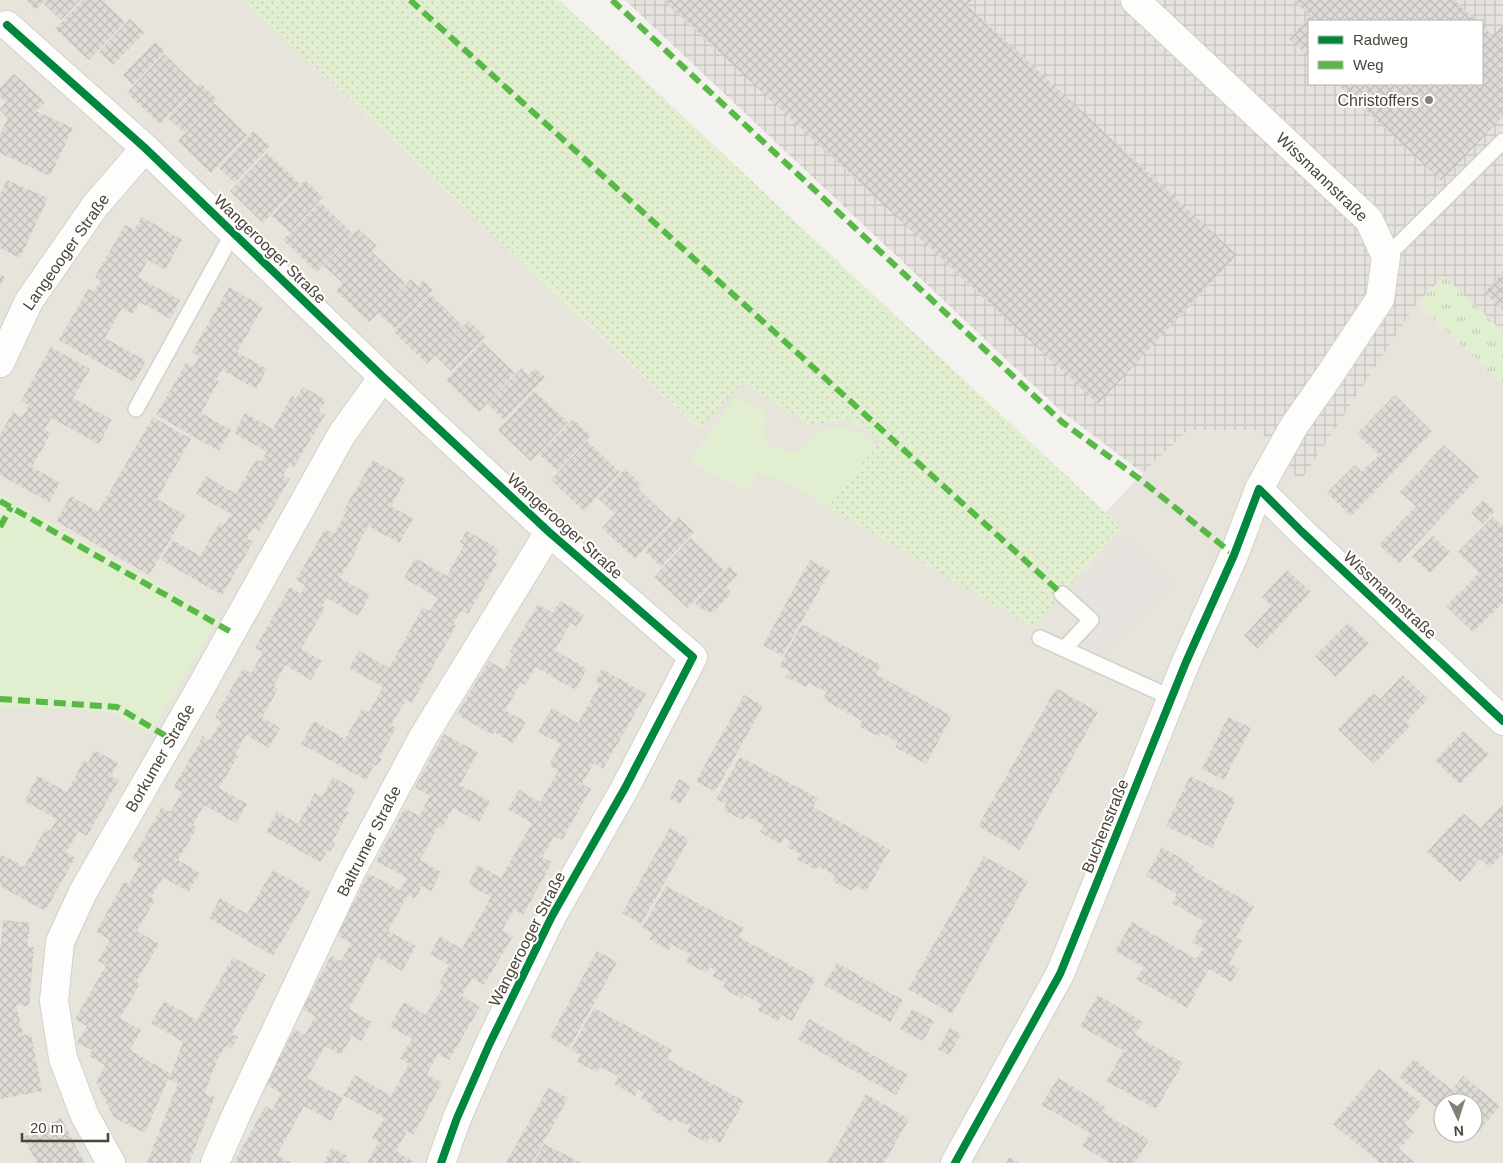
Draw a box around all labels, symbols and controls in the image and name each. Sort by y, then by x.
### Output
legend [1308,20,1483,85]
text: Radweg [1353,31,1408,48]
text: Weg [1353,56,1384,73]
place label: Christoffers [1337,92,1419,109]
marker: Christoffers [1423,94,1435,106]
street label: Wissmannstraße [1273,129,1371,225]
street label: Langeooger Straße [19,191,113,313]
street label: Wangerooger Straße [211,191,330,307]
street label: Wangerooger Straße [504,470,626,582]
street label: Wissmannstraße [1340,548,1440,642]
street label: Borkumer Straße [122,701,198,815]
street label: Buchenstraße [1078,777,1132,875]
street label: Baltrumer Straße [334,783,404,899]
street label: Wangerooger Straße [486,869,568,1009]
north arrow [1433,1093,1483,1143]
scale bar [22,1110,109,1142]
text: 20 m [30,1119,63,1136]
text: N [1453,1123,1465,1139]

